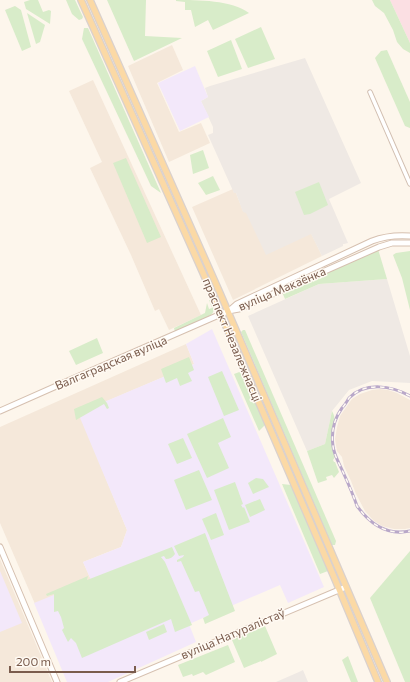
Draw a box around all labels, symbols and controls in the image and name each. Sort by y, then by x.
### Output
street label: вуліца Макаёнка [236,263,327,313]
street label: праспект Незалежнасці [201,276,265,403]
street label: Валгаградская вуліца [52,332,169,392]
street label: вуліца Натуралістаў [178,605,287,661]
scale bar [10,648,135,674]
text: 200 m [16,654,51,668]

